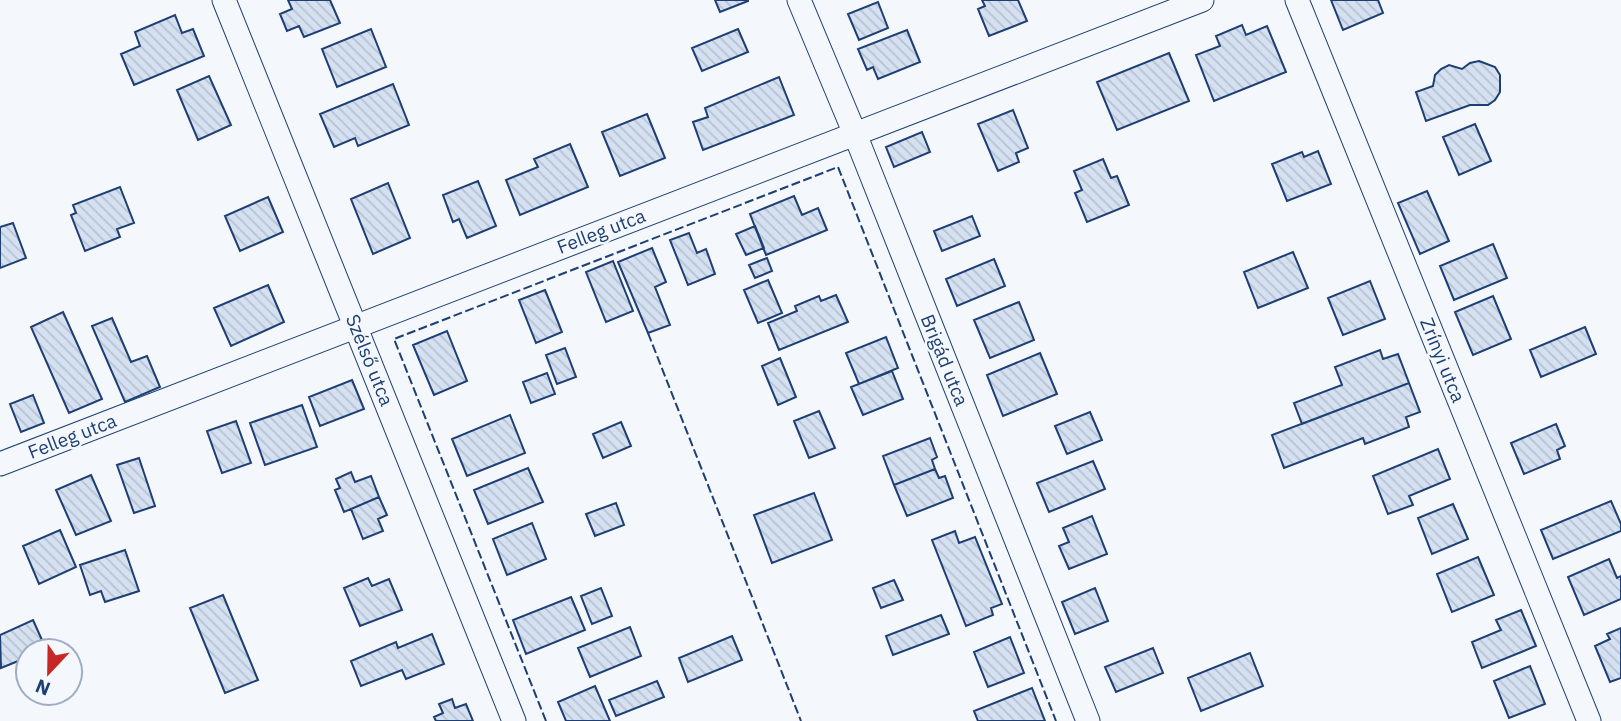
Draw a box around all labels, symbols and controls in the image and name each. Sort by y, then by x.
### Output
street label: Felleg utca [553,203,649,259]
street label: Szélső utca [341,311,399,409]
street label: Brigád utca [916,311,974,409]
street label: Zrínyi utca [1415,314,1471,406]
street label: Felleg utca [24,408,120,464]
north arrow [14,637,84,707]
text: N [32,674,54,701]

